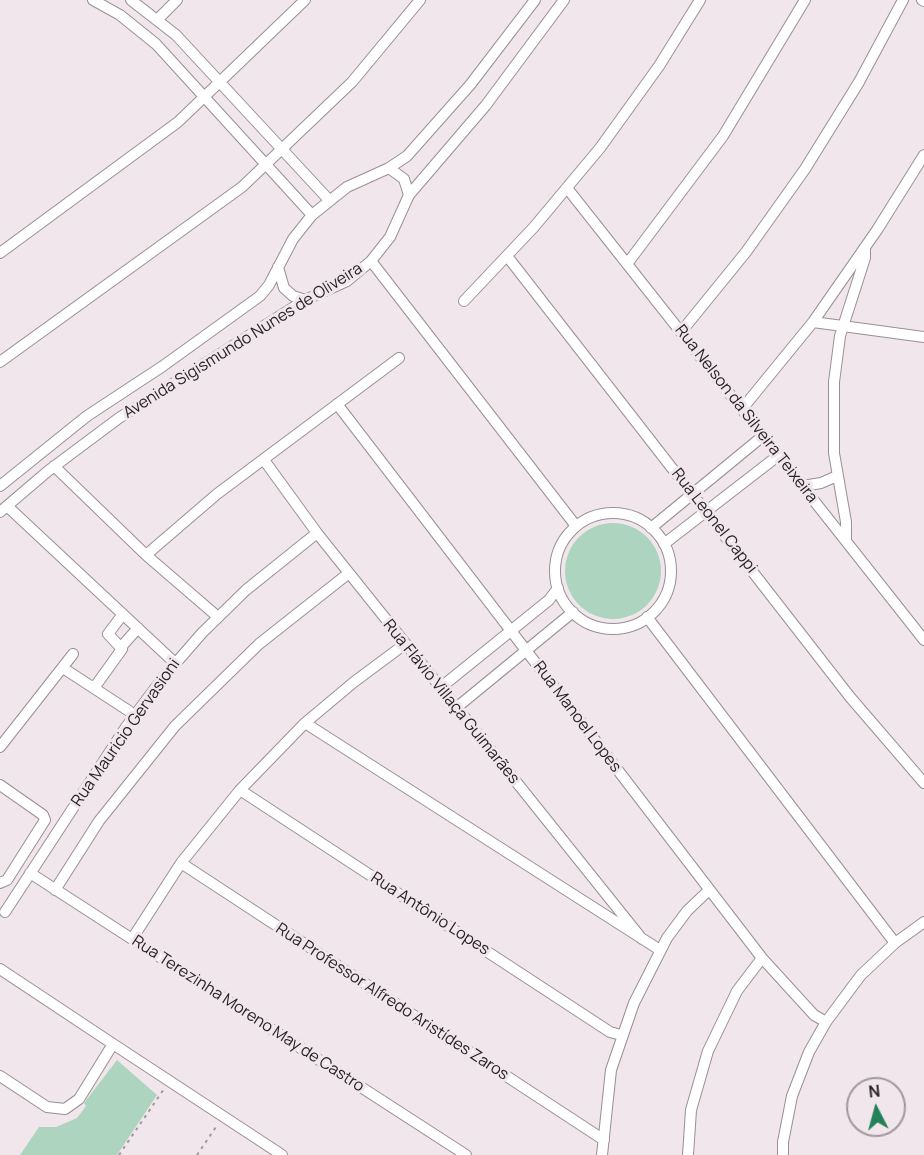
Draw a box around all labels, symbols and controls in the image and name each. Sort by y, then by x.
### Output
street label: Avenida Sigismundo Nunes de Oliveira [120,259,366,423]
street label: Rua Nelson da Silveira Teixeira [671,321,821,507]
street label: Rua Leonel Cappi [667,465,761,577]
street label: Rua Flávio Villaça Guimarães [379,616,523,788]
street label: Rua Mauricio Gervasioni [68,655,184,811]
street label: Rua Manoel Lopes [529,658,625,776]
street label: Rua Antônio Lopes [367,868,493,960]
street label: Rua Professor Alfredo Aristídes Zaros [272,919,512,1085]
street label: Rua Terezinha Moreno May de Castro [128,932,368,1096]
north arrow [846,1077,906,1137]
text: N [867,1080,881,1103]

